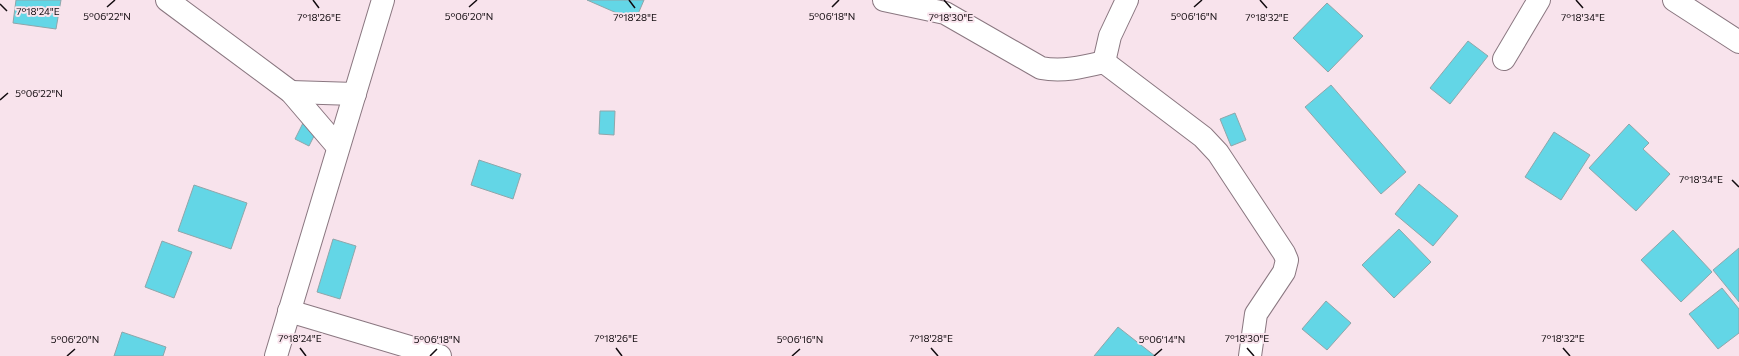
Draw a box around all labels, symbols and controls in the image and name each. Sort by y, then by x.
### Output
text: 7°18'24"E [16,5,60,17]
text: 5°06'22"N [83,10,131,22]
text: 5°06'20"N [445,10,493,22]
text: 5°06'18"N [809,10,855,22]
text: 5°06'16"N [1171,10,1217,22]
text: 7°18'26"E [297,11,341,23]
text: 7°18'28"E [613,11,657,23]
text: 7°18'30"E [929,11,973,23]
text: 7°18'32"E [1245,11,1289,23]
text: 7°18'34"E [1561,11,1605,23]
text: 5°06'22"N [15,87,63,99]
text: 7°18'34"E [1679,173,1723,185]
text: 7°18'24"E [278,332,322,344]
text: 7°18'26"E [594,332,638,344]
text: 7°18'28"E [909,332,953,344]
text: 7°18'30"E [1225,332,1269,344]
text: 7°18'32"E [1541,332,1585,344]
text: 5°06'20"N [51,333,99,345]
text: 5°06'18"N [414,333,460,345]
text: 5°06'16"N [777,333,823,345]
text: 5°06'14"N [1139,333,1185,345]

